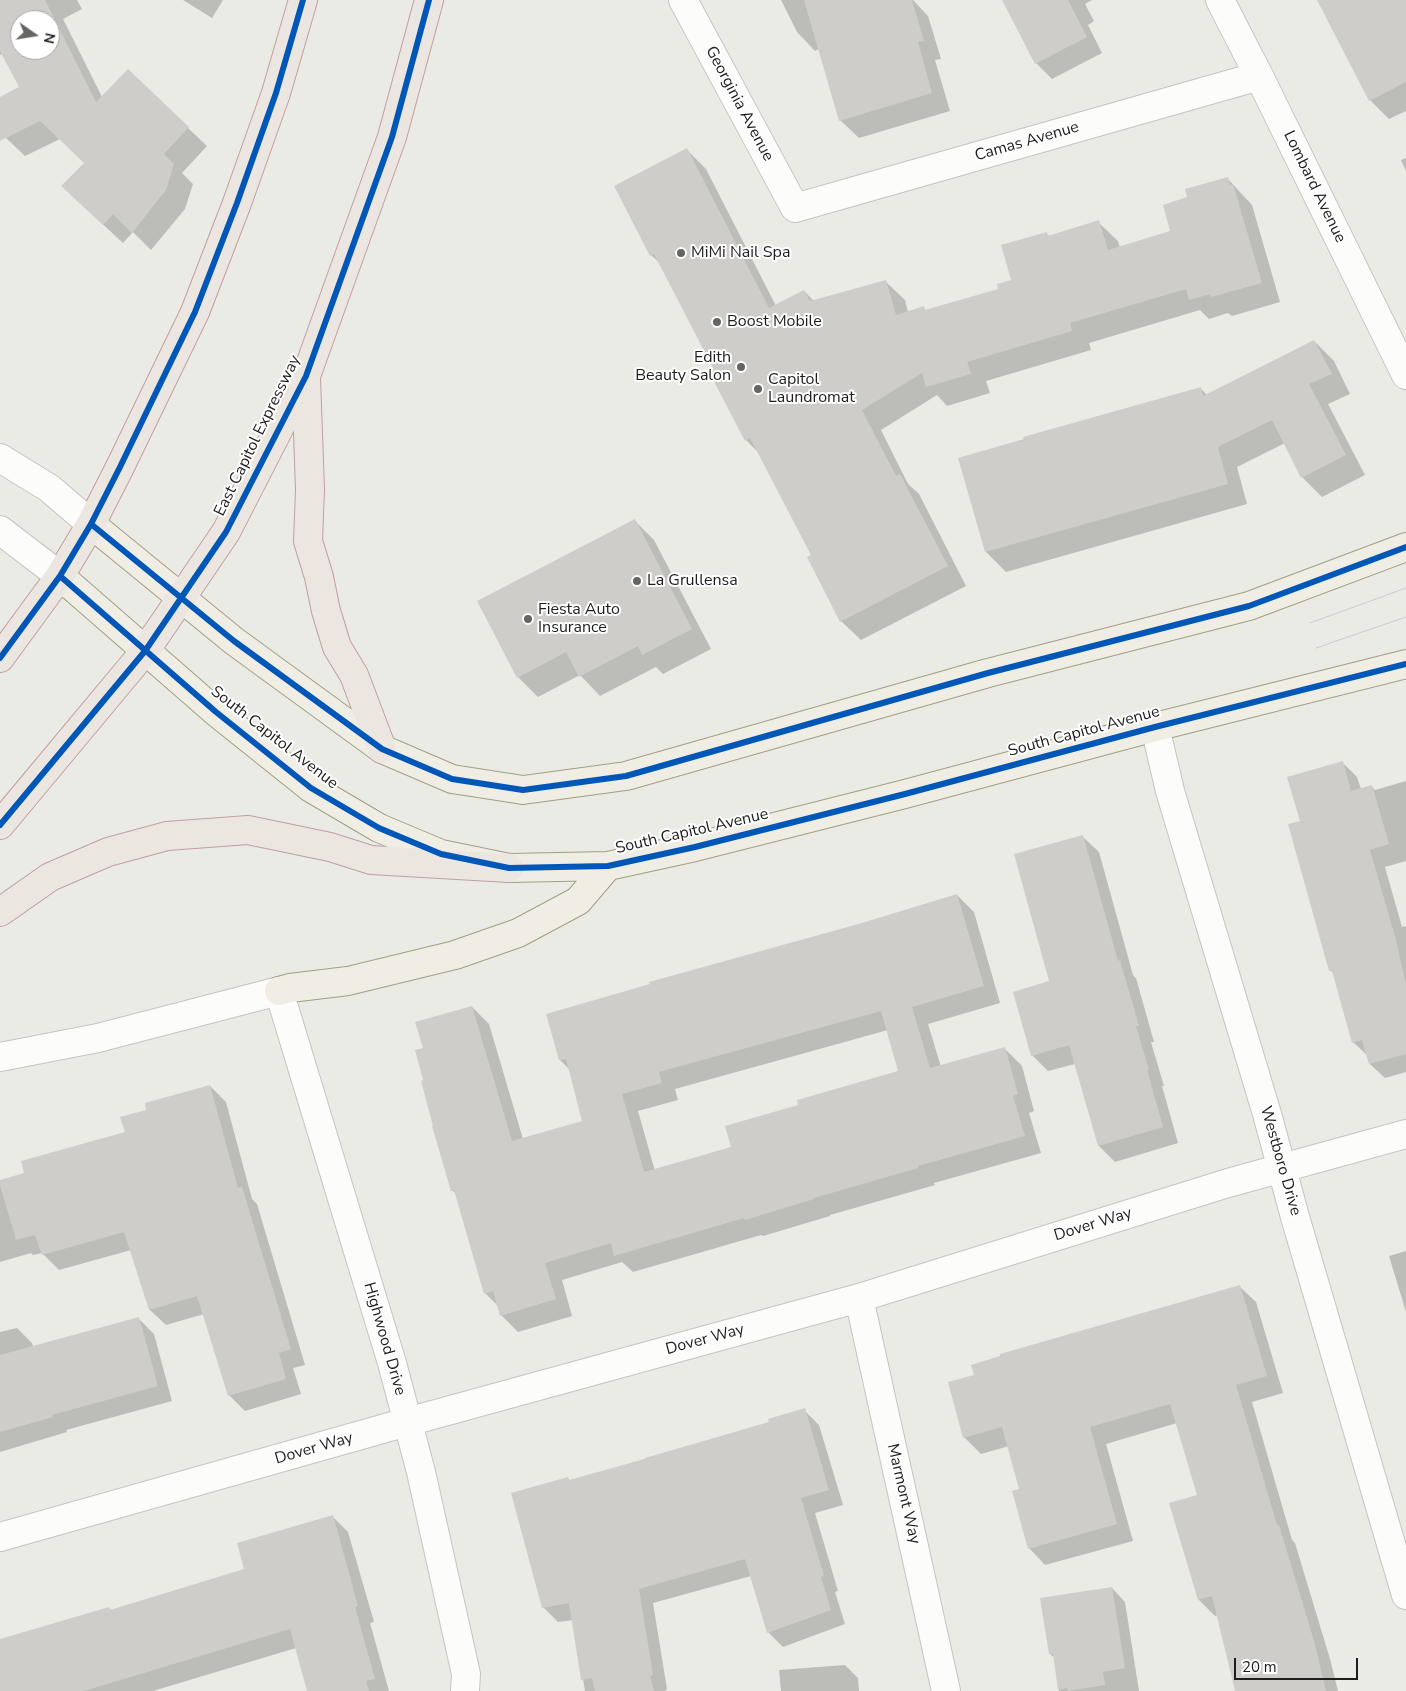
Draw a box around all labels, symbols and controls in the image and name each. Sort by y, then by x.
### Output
north arrow [10,10,60,60]
text: N [39,31,60,45]
street label: Georginia Avenue [701,43,777,165]
street label: Camas Avenue [973,118,1081,166]
street label: Lombard Avenue [1279,128,1349,246]
place label: MiMi Nail Spa [691,243,790,263]
marker: MiMi Nail Spa [675,247,687,259]
place label: Boost Mobile [727,312,822,332]
marker: Boost Mobile [711,316,723,328]
place label: Edith Beauty Salon [635,348,731,386]
street label: East Capitol Expressway [211,352,305,520]
marker: Edith Beauty Salon [735,361,747,373]
place label: Capitol Laundromat [768,370,855,408]
marker: Capitol Laundromat [752,383,764,395]
place label: La Grullensa [647,571,738,591]
marker: La Grullensa [631,575,643,587]
place label: Fiesta Auto Insurance [538,600,620,638]
marker: Fiesta Auto Insurance [522,613,534,625]
street label: South Capitol Avenue [207,682,341,794]
street label: South Capitol Avenue [1006,703,1162,761]
street label: South Capitol Avenue [614,805,770,859]
street label: Westboro Drive [1255,1104,1305,1218]
street label: Dover Way [1052,1204,1134,1246]
street label: Highwood Drive [359,1280,409,1398]
street label: Dover Way [664,1320,746,1360]
street label: Dover Way [273,1429,355,1469]
street label: Marmont Way [882,1442,924,1546]
scale bar [1236,1648,1360,1680]
text: 20 m [1242,1657,1277,1677]

